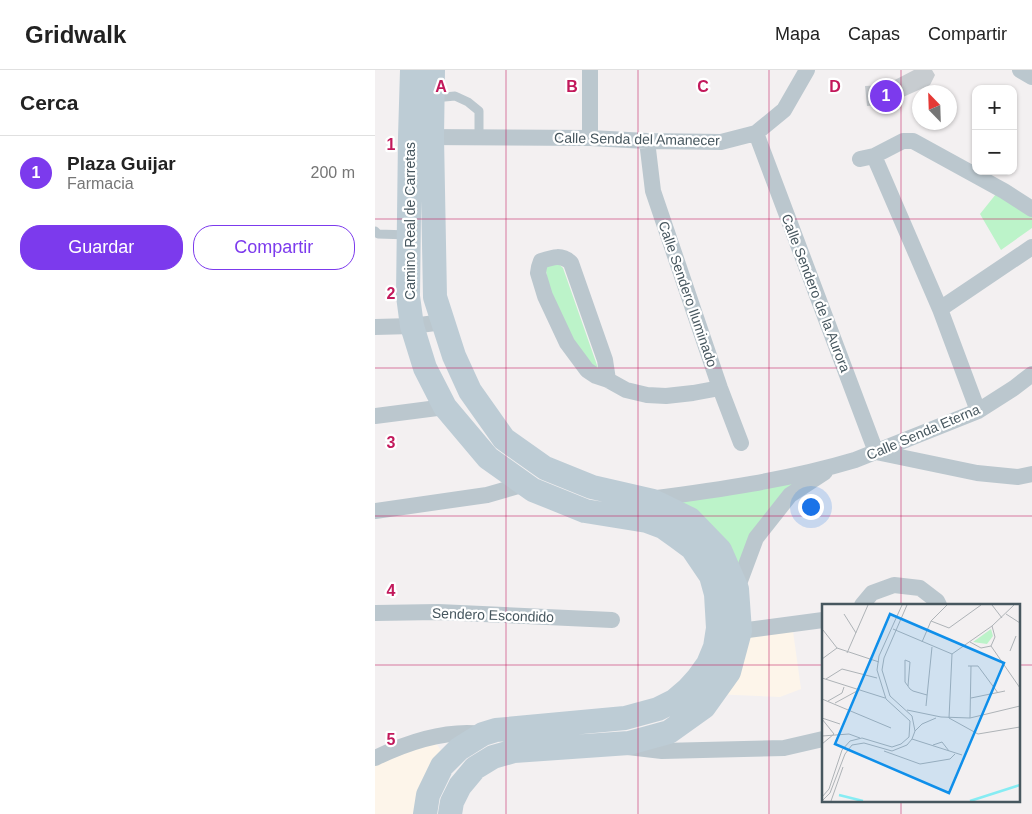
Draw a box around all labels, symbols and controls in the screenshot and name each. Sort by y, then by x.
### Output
text: Gridwalk [25,21,126,48]
text: Mapa [775,24,820,44]
text: Capas [848,24,900,44]
text: Compartir [928,24,1007,44]
pin: 1 [870,77,902,115]
text: A [435,78,447,95]
text: B [566,78,578,95]
text: C [697,78,709,95]
text: D [829,78,841,95]
north arrow [912,85,957,130]
map controls [972,85,1017,175]
button: + [972,85,1017,130]
text: Cerca [20,91,78,114]
street label: Calle Senda del Amanecer [554,130,720,148]
button: − [972,130,1017,175]
text: 1 [387,136,396,153]
street label: Camino Real de Carretas [402,142,418,300]
text: Plaza Guijar [67,153,176,174]
text: 1 [32,164,40,181]
text: 200 m [311,164,355,181]
text: Farmacia [67,175,134,192]
street label: Calle Sendero de la Aurora [778,212,854,375]
street label: Calle Sendero Iluminado [655,219,721,369]
button: Guardar [20,225,183,270]
button: Compartir [193,225,355,270]
text: 2 [387,285,396,302]
street label: Calle Senda Eterna [864,401,982,463]
text: 3 [387,434,396,451]
your location [798,494,824,520]
text: 4 [387,582,396,599]
inset map [822,604,1019,802]
street label: Sendero Escondido [432,605,555,625]
text: 5 [387,731,396,748]

